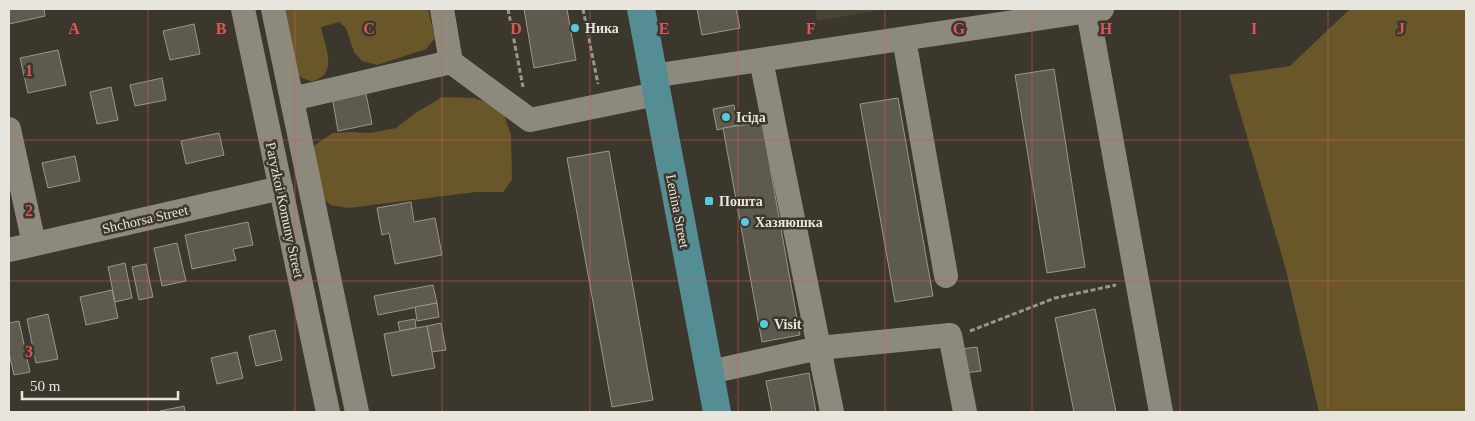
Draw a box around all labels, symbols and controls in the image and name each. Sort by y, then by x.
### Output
text: A [68,20,80,37]
text: B [216,20,227,37]
text: C [363,20,375,37]
text: D [510,20,522,37]
text: E [659,20,669,37]
text: F [806,20,816,37]
text: G [953,20,966,37]
text: H [1100,20,1113,37]
text: I [1251,20,1257,37]
text: J [1397,20,1405,37]
place label: Ника [585,21,619,36]
marker: Ника [569,22,581,34]
text: 1 [25,62,33,79]
place label: Ісіда [736,110,766,125]
marker: Ісіда [720,111,732,123]
street label: Paryzkoi Komuny Street [263,141,306,279]
street label: Lenina Street [663,173,692,249]
place label: Пошта [719,194,763,209]
marker: Пошта [703,195,715,207]
text: 2 [25,202,33,219]
street label: Shchorsa Street [101,202,190,237]
place label: Хазяюшка [755,215,823,230]
marker: Хазяюшка [739,216,751,228]
place label: Visit [774,317,802,332]
marker: Visit [758,318,770,330]
text: 3 [25,343,33,360]
scale bar [22,368,179,400]
text: 50 m [30,378,61,394]

